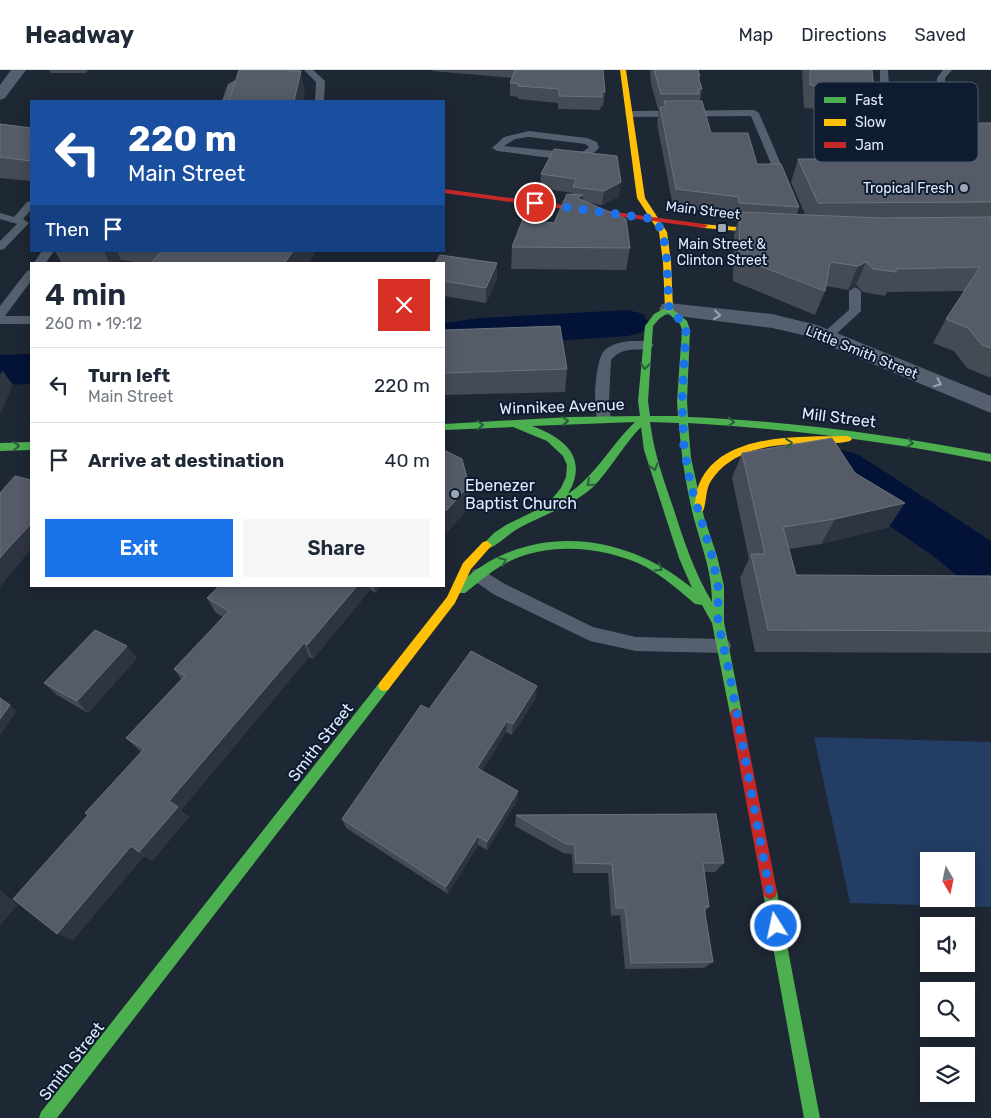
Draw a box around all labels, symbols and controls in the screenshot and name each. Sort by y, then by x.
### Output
text: Headway [25,21,134,49]
text: Map [738,24,773,46]
text: Directions [801,24,887,46]
text: Saved [915,24,966,46]
legend [814,82,978,162]
text: Fast [855,92,884,109]
text: Slow [855,114,886,131]
text: 220 m [128,118,237,160]
icon: left [45,120,110,185]
text: Jam [855,137,884,154]
text: Main Street [128,160,245,187]
place label: Tropical Fresh [863,180,954,197]
pin [514,182,556,224]
marker: Tropical Fresh [958,182,970,194]
icon: arrive [521,189,549,217]
street label: Main Street [665,198,742,224]
icon: arrive [99,215,127,243]
text: Then [45,218,89,241]
marker: Main Street & Clinton Street [716,222,728,234]
place label: Main Street & Clinton Street [677,236,768,269]
text: 4 min [45,277,126,313]
button: close [378,279,430,331]
one-way arrow [713,309,721,320]
text: 260 m · 19:12 [45,314,142,333]
street label: Little Smith Street [803,322,921,383]
one-way arrow [640,362,651,370]
text: Turn left [88,364,170,387]
icon: left [45,371,73,399]
text: 220 m [374,374,430,397]
one-way arrow [933,376,942,387]
text: Main Street [88,387,173,406]
street label: Winnikee Avenue [499,395,625,418]
street label: Mill Street [801,404,877,431]
one-way arrow [561,416,569,426]
one-way arrow [727,417,735,428]
one-way arrow [476,420,484,431]
one-way arrow [786,437,794,448]
one-way arrow [905,437,914,447]
one-way arrow [12,441,20,452]
icon: arrive [45,446,73,474]
text: Arrive at destination [88,449,284,472]
text: 40 m [385,449,430,472]
one-way arrow [649,462,659,471]
place label: Ebenezer Baptist Church [465,476,577,513]
one-way arrow [587,477,596,485]
marker: Ebenezer Baptist Church [449,488,461,500]
button: Exit [45,519,233,577]
button: Share [243,519,430,577]
one-way arrow [498,557,507,567]
one-way arrow [653,562,662,572]
street label: Smith Street [284,699,357,785]
north arrow [920,852,975,908]
map controls [920,852,975,1102]
position arrow [749,899,801,951]
button: sound [920,917,975,972]
button: search [920,982,975,1037]
street label: Smith Street [35,1018,108,1104]
button: layers [920,1047,975,1102]

